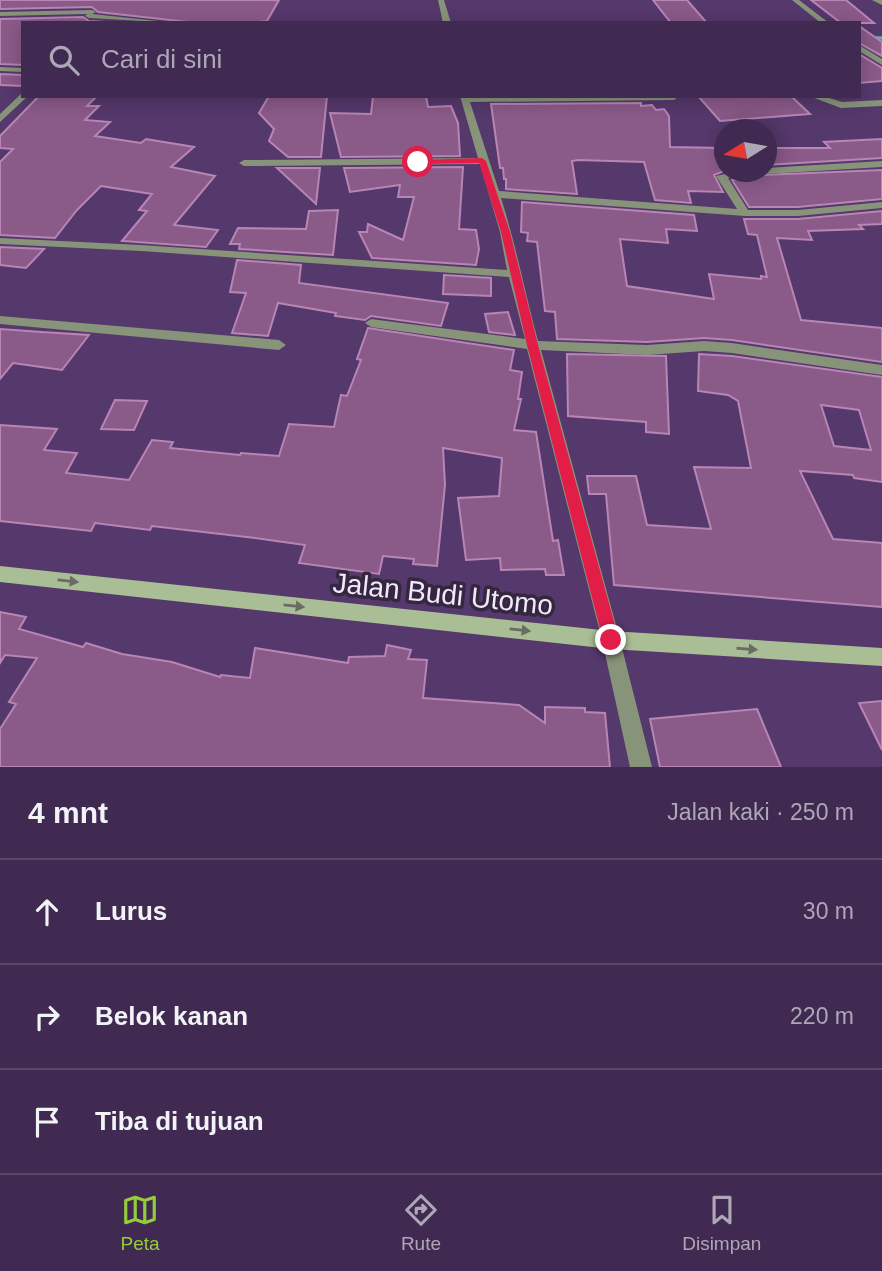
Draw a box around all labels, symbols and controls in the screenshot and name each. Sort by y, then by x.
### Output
search box [21,21,861,98]
icon: search [45,41,83,79]
text: Cari di sini [101,44,222,74]
north arrow [714,119,777,182]
route start [402,146,433,177]
street label: Jalan Budi Utomo [331,567,555,621]
one-way arrow [57,576,79,587]
one-way arrow [283,601,305,612]
route end [595,624,626,655]
one-way arrow [509,625,531,636]
one-way arrow [736,643,758,654]
text: 4 mnt [28,796,108,829]
text: Jalan kaki · 250 m [667,799,854,825]
icon: ahead [28,893,66,931]
text: Lurus [95,896,167,926]
text: 30 m [803,898,854,924]
icon: right [28,998,66,1036]
text: Belok kanan [95,1001,248,1031]
text: 220 m [790,1003,854,1029]
icon: arrive [28,1103,66,1141]
text: Tiba di tujuan [95,1106,264,1136]
tab: Peta [121,1191,160,1255]
tab: Rute [401,1191,441,1255]
tab: Disimpan [682,1191,761,1255]

